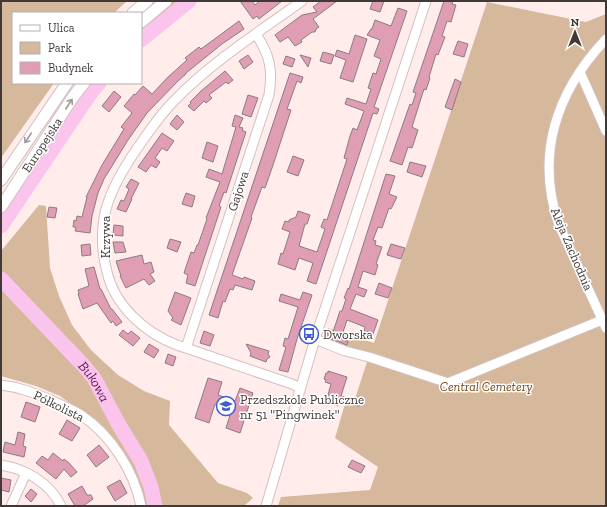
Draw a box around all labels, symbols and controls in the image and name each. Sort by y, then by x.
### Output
legend [12,12,142,84]
north arrow [555,12,595,52]
text: N [571,16,580,29]
text: Ulica [48,21,75,35]
text: Park [48,41,73,55]
text: Budynek [48,61,94,75]
one-way arrow [65,98,73,110]
street label: Europejska [19,114,66,176]
one-way arrow [24,132,32,144]
street label: Gajowa [224,168,253,213]
street label: Aleja Zachodnia [547,205,597,294]
street label: Krzywa [98,215,113,258]
bus stop icon: Dworska [298,323,320,345]
place label: Dworska [323,327,374,342]
water label: Bukowa [75,358,114,405]
park label: Central Cemetery [440,379,532,394]
street label: Półkolista [31,387,87,425]
place label: Przedszkole Publiczne nr 51 "Pingwinek" [240,392,364,422]
school or university icon: Przedszkole Publiczne nr 51 "Pingwinek" [215,395,237,417]

